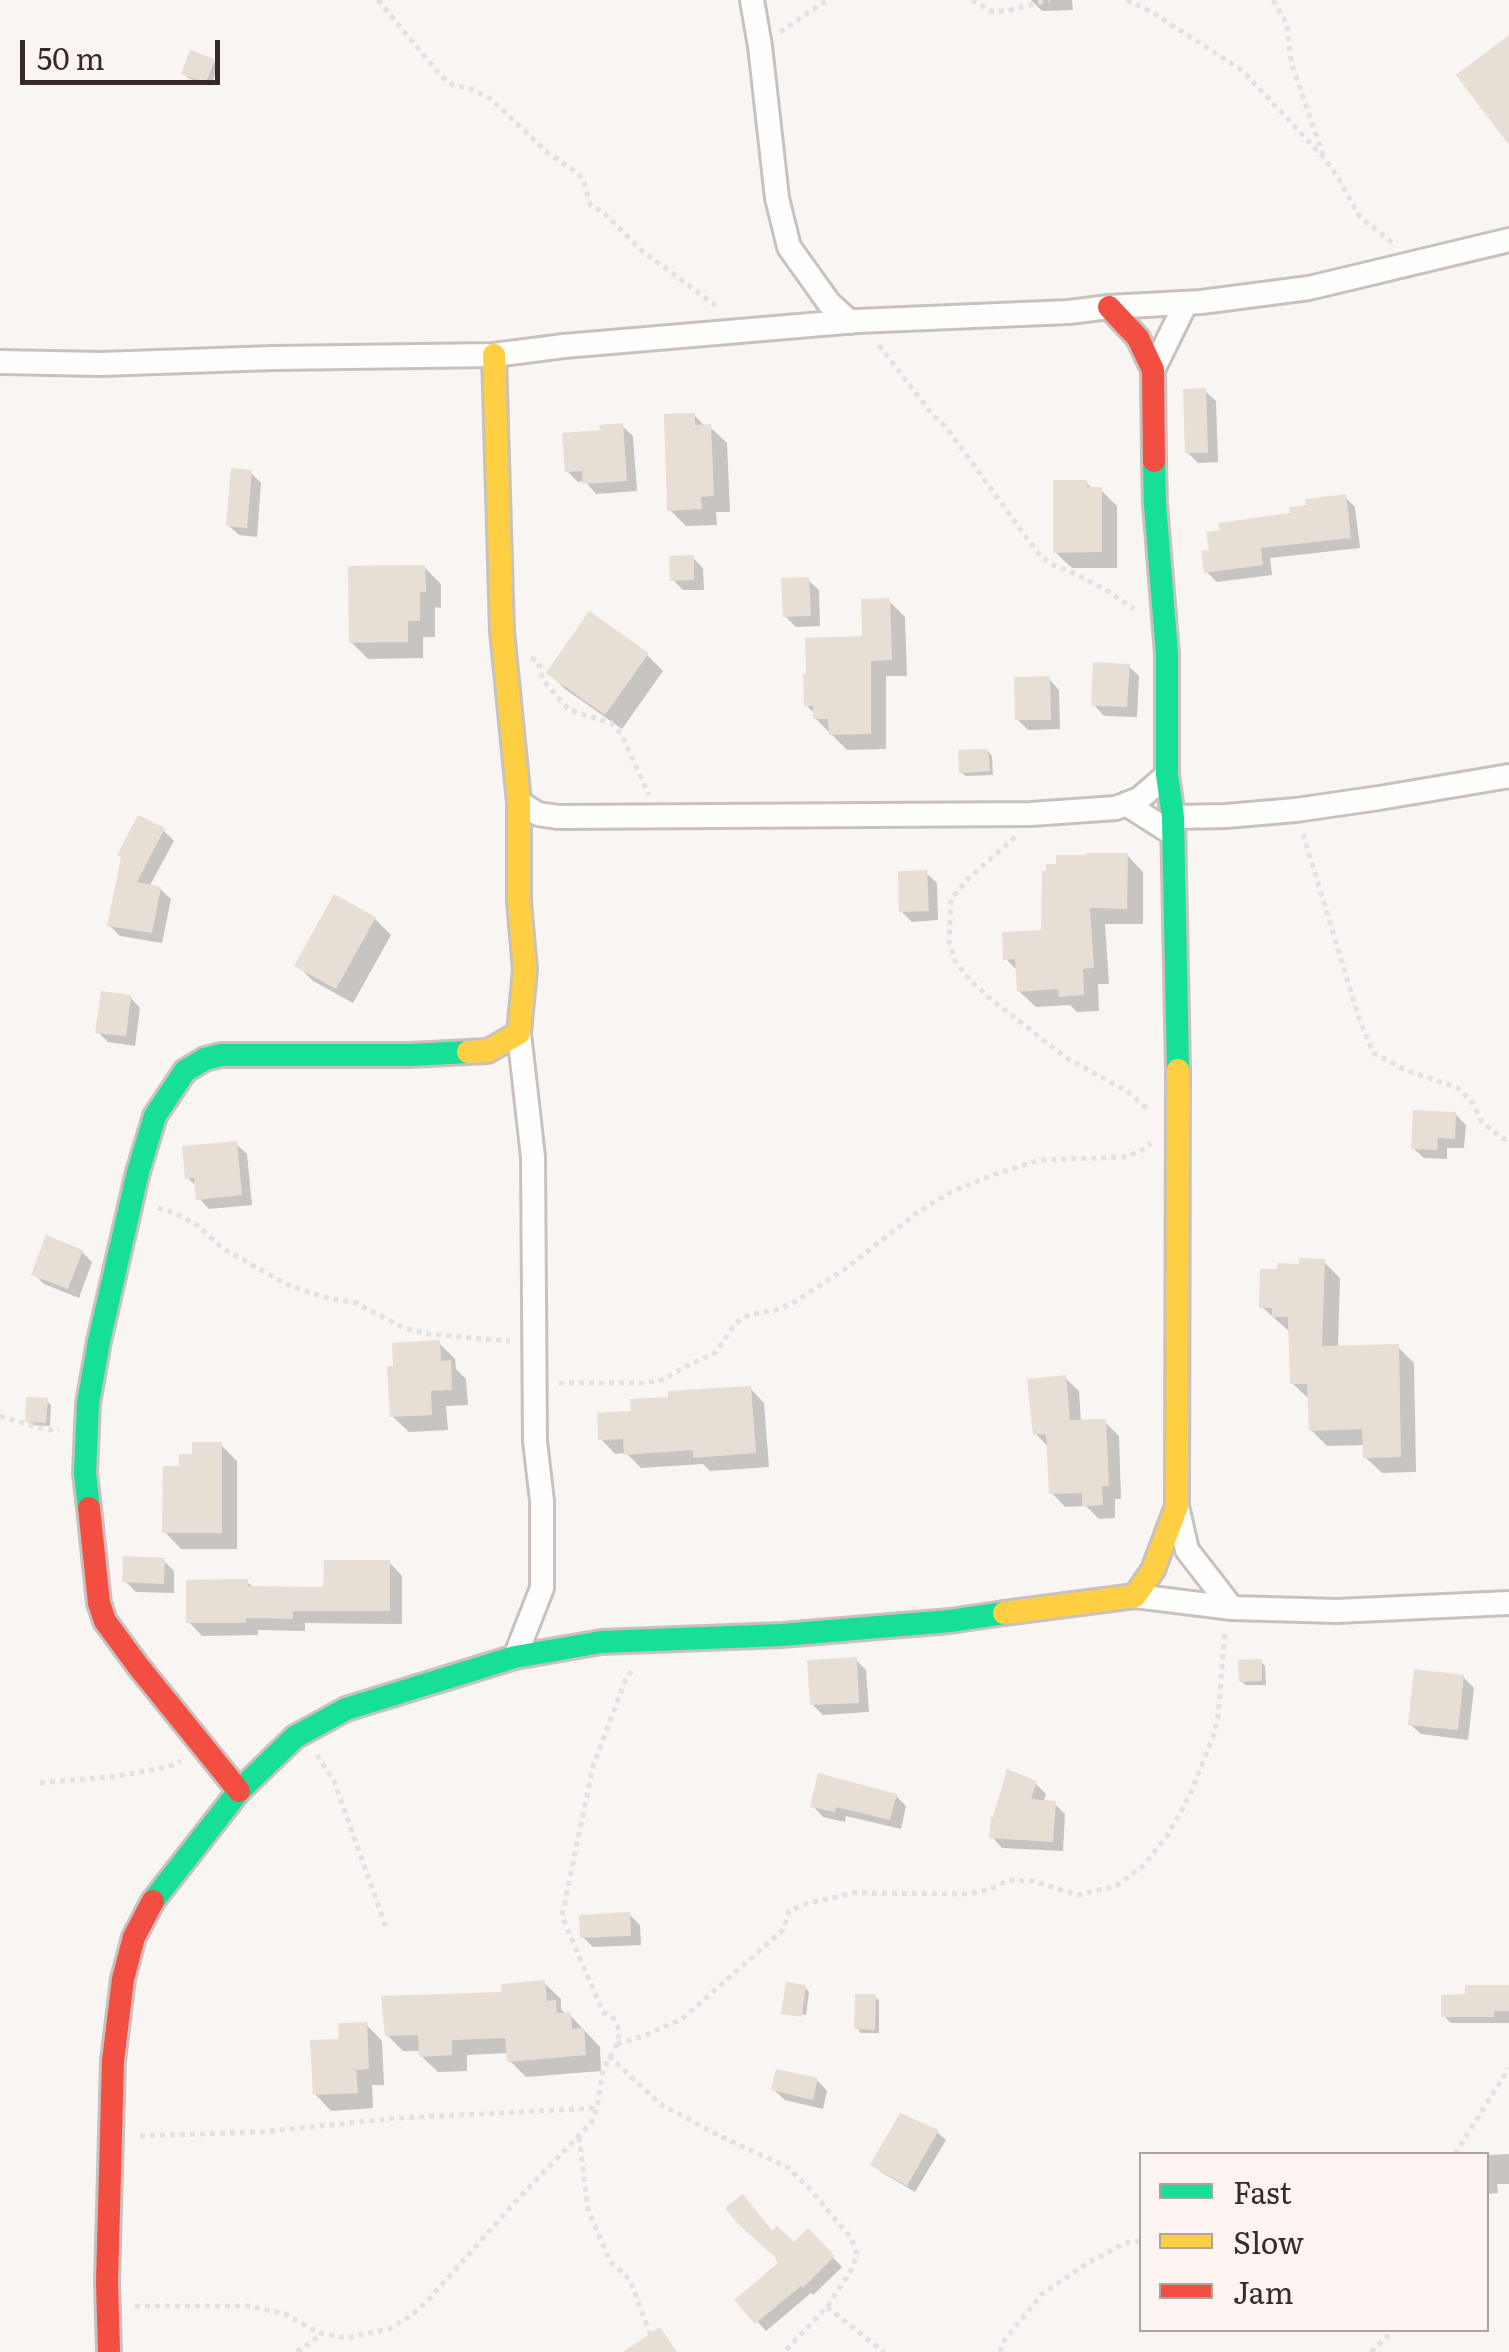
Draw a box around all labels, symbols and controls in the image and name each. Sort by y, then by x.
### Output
scale bar [25,20,225,82]
text: 50 m [37,35,105,79]
legend [1139,2152,1489,2332]
text: Fast [1233,2169,1292,2213]
text: Slow [1233,2219,1304,2263]
text: Jam [1233,2269,1293,2313]

